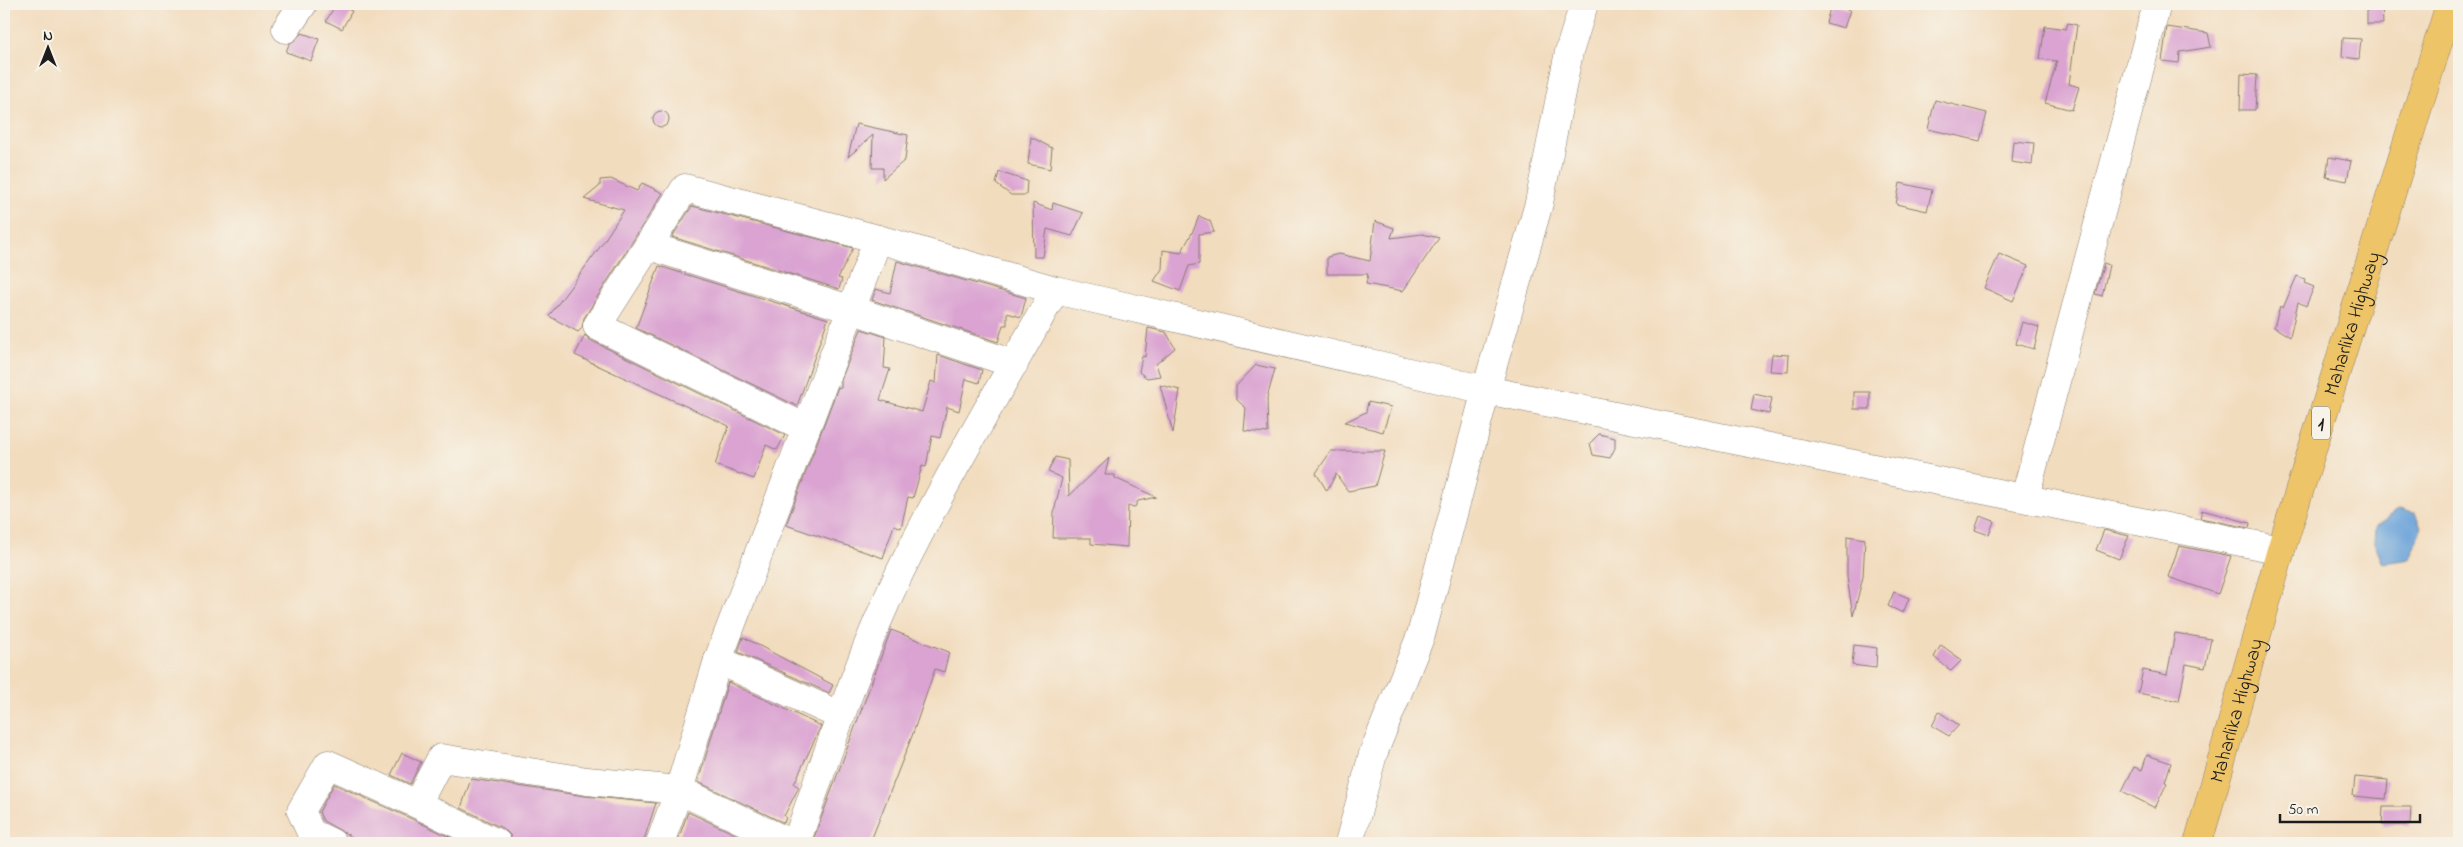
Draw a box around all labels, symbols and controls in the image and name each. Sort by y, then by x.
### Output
north arrow [22,22,72,72]
text: N [43,26,53,47]
street label: Maharlika Highway [2318,248,2389,399]
road number: 1 [2312,406,2330,439]
street label: Maharlika Highway [2204,635,2272,787]
scale bar [2280,792,2420,824]
text: 50 m [2288,799,2319,821]

